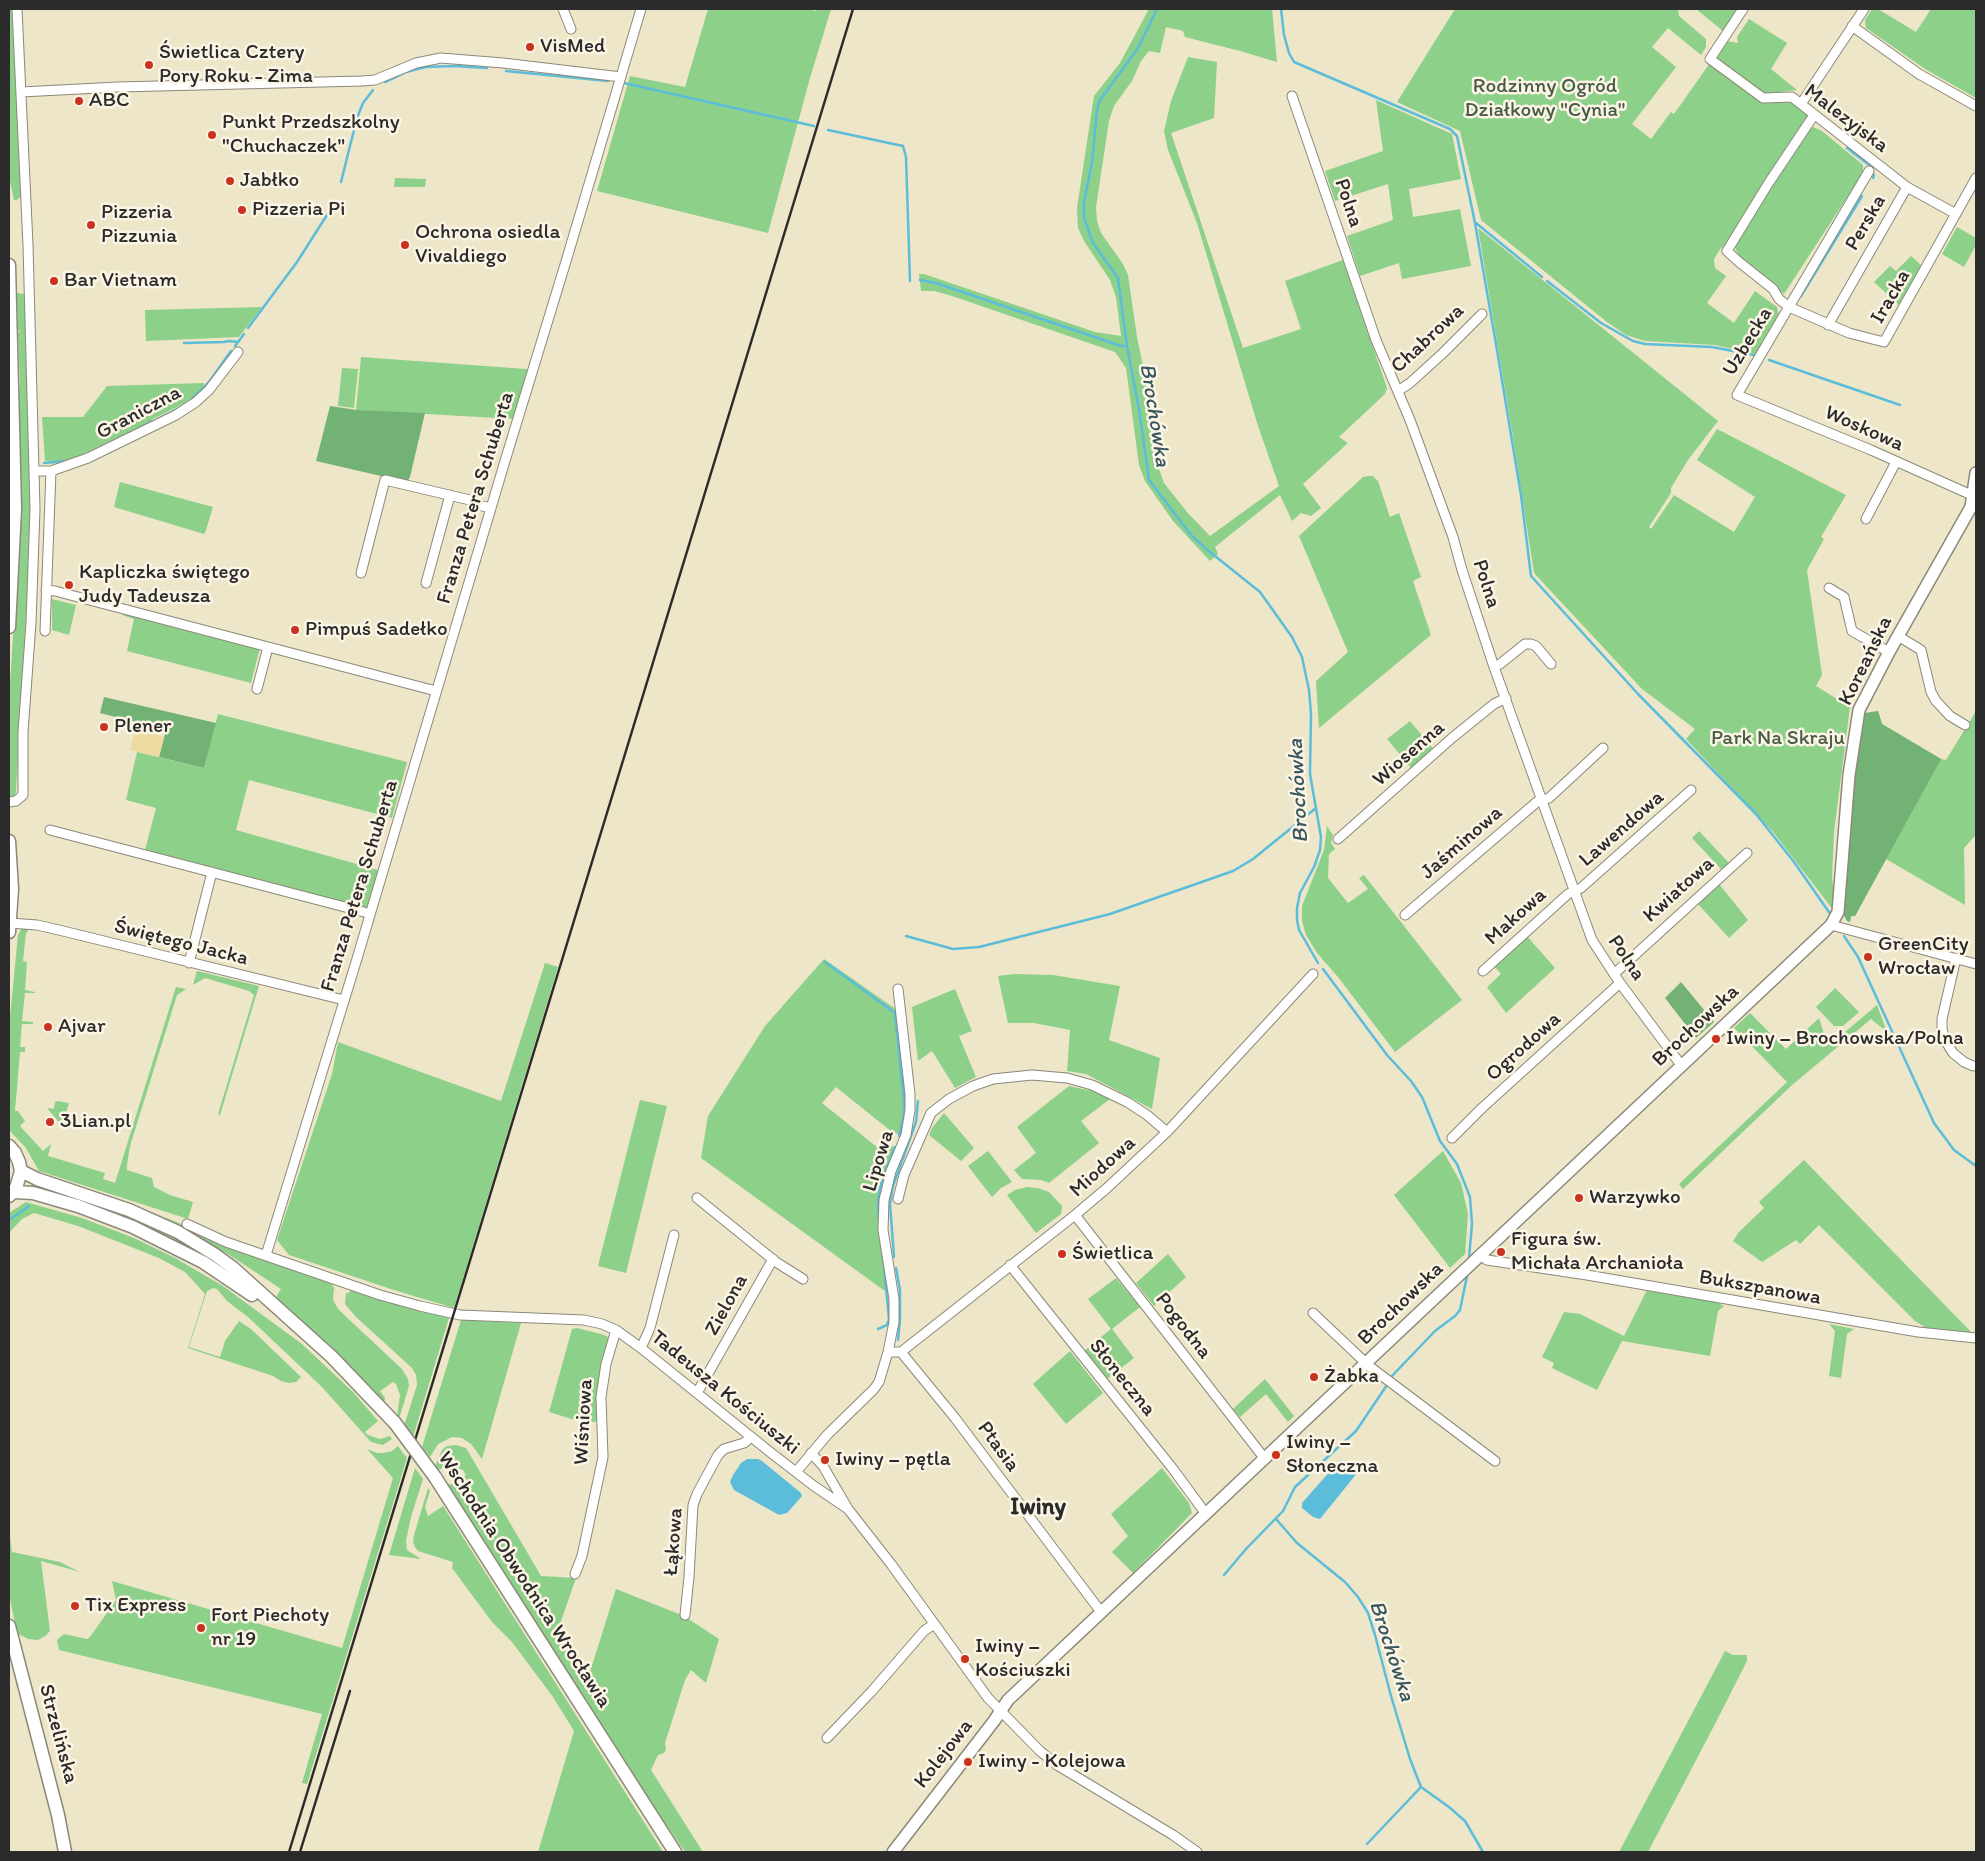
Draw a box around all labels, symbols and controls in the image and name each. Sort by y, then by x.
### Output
place label: VisMed [540,34,605,60]
place label: Świetlica Cztery Pory Roku - Zima [159,40,313,90]
marker: VisMed [524,41,536,53]
marker: Świetlica Cztery Pory Roku - Zima [143,59,155,71]
park label: Rodzinny Ogród Działkowy "Cynia" [1465,74,1625,124]
street label: Malezyjska [1799,79,1893,159]
place label: ABC [89,88,130,114]
marker: ABC [73,95,85,107]
place label: Punkt Przedszkolny "Chuchaczek" [222,110,400,160]
marker: Punkt Przedszkolny "Chuchaczek" [206,129,218,141]
place label: Jabłko [240,168,299,194]
marker: Jabłko [224,175,236,187]
street label: Polna [1328,175,1368,231]
street label: Perska [1840,191,1892,255]
place label: Pizzeria Pi [252,197,345,223]
place label: Pizzeria Pizzunia [101,200,177,250]
marker: Pizzeria Pi [236,204,248,216]
marker: Pizzeria Pizzunia [85,219,97,231]
place label: Ochrona osiedla Vivaldiego [415,220,560,270]
marker: Ochrona osiedla Vivaldiego [399,239,411,251]
street label: Iracka [1866,266,1916,328]
place label: Bar Vietnam [64,268,177,294]
marker: Bar Vietnam [48,275,60,287]
street label: Chabrowa [1386,299,1470,379]
street label: Uzbecka [1718,303,1778,381]
water label: Brochówka [1133,361,1175,469]
street label: Graniczna [92,380,186,446]
street label: Franza Petera Schuberta [432,389,520,607]
street label: Woskowa [1821,400,1907,458]
street label: Polna [1466,557,1506,611]
place label: Kapliczka świętego Judy Tadeusza [79,560,250,610]
marker: Kapliczka świętego Judy Tadeusza [63,579,75,591]
street label: Koreańska [1834,612,1898,710]
place label: Pimpuś Sadełko [305,617,448,643]
marker: Pimpuś Sadełko [289,624,301,636]
place label: Plener [114,714,171,740]
street label: Wiosenna [1368,716,1450,792]
marker: Plener [98,721,110,733]
park label: Park Na Skraju [1711,726,1845,752]
water label: Brochówka [1283,738,1315,844]
street label: Franza Petera Schuberta [316,777,404,995]
street label: Lawendowa [1574,785,1670,873]
street label: Jaśminowa [1416,801,1508,885]
street label: Kwiatowa [1638,852,1720,928]
street label: Makowa [1480,883,1552,951]
street label: Świętego Jacka [111,914,251,972]
street label: Polna [1602,930,1650,986]
place label: GreenCity Wrocław [1878,932,1969,982]
marker: GreenCity Wrocław [1862,951,1874,963]
street label: Brochowska [1647,979,1745,1073]
street label: Ogrodowa [1481,1007,1567,1087]
place label: Ajvar [58,1014,106,1040]
marker: Ajvar [42,1021,54,1033]
place label: Iwiny – Brochowska/Polna [1726,1026,1964,1052]
marker: Iwiny – Brochowska/Polna [1710,1033,1722,1045]
place label: 3Lian.pl [60,1109,131,1135]
marker: 3Lian.pl [44,1116,56,1128]
street label: Lipowa [858,1127,900,1195]
street label: Miodowa [1065,1131,1141,1203]
place label: Warzywko [1589,1185,1681,1211]
marker: Warzywko [1573,1192,1585,1204]
place label: Figura św. Michała Archanioła [1511,1227,1684,1277]
place label: Świetlica [1072,1241,1153,1267]
marker: Figura św. Michała Archanioła [1495,1246,1507,1258]
marker: Świetlica [1056,1248,1068,1260]
street label: Brochowska [1353,1257,1449,1351]
street label: Bukszpanowa [1697,1265,1823,1311]
street label: Zielona [700,1270,754,1340]
street label: Pogodna [1149,1288,1217,1364]
street label: Tadeusza Kościuszki [645,1325,805,1461]
street label: Słoneczna [1083,1334,1161,1422]
place label: Żabka [1324,1364,1379,1390]
marker: Żabka [1308,1371,1320,1383]
street label: Wiśniowa [569,1378,599,1466]
street label: Ptasia [971,1417,1025,1477]
place label: Iwiny – Słoneczna [1286,1430,1378,1480]
street label: Wschodnia Obwodnica Wrocławia [432,1447,616,1713]
place label: Iwiny – pętla [835,1447,951,1473]
marker: Iwiny – Słoneczna [1270,1449,1282,1461]
marker: Iwiny – pętla [819,1454,831,1466]
district label: Iwiny [1010,1494,1066,1522]
street label: Łąkowa [659,1507,689,1577]
place label: Tix Express [85,1593,186,1619]
water label: Brochówka [1362,1597,1420,1705]
marker: Tix Express [69,1600,81,1612]
place label: Fort Piechoty nr 19 [211,1603,329,1653]
marker: Fort Piechoty nr 19 [195,1622,207,1634]
place label: Iwiny – Kościuszki [975,1634,1071,1684]
marker: Iwiny – Kościuszki [959,1653,971,1665]
street label: Strzelińska [33,1682,83,1786]
street label: Kolejowa [909,1714,979,1794]
place label: Iwiny - Kolejowa [978,1749,1126,1775]
marker: Iwiny - Kolejowa [962,1756,974,1768]

